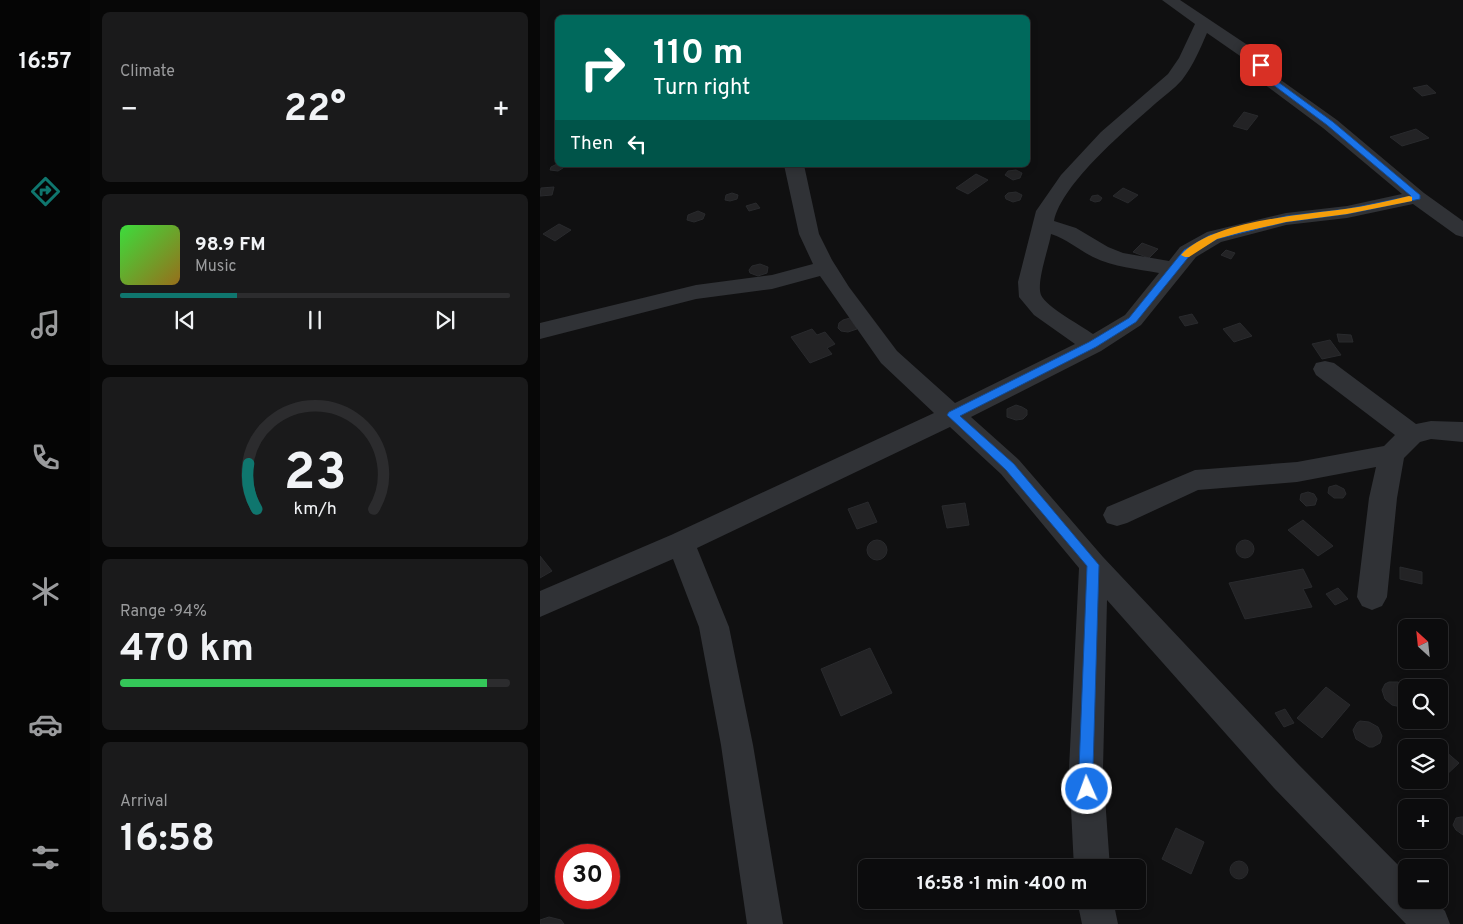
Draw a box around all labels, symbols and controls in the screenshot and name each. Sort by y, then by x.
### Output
text: 110 m [653,32,743,76]
icon: right [570,35,635,100]
pin [1240,44,1282,86]
text: 16:57 [19,49,71,76]
icon: arrive [1247,51,1275,79]
text: Climate [120,62,175,82]
text: Turn right [653,75,750,102]
text: 22° [284,86,346,135]
text: − [120,93,138,129]
text: + [492,93,510,129]
icon: left [623,130,651,158]
text: Then [570,132,613,156]
icon: directions [28,174,63,209]
text: 98.9 FM [195,233,266,257]
text: Music [195,257,236,277]
icon: previous [171,306,199,334]
icon: pause [301,306,329,334]
icon: next [431,306,459,334]
icon: music [28,307,63,342]
icon: phone [28,440,63,475]
text: 23 [284,442,346,508]
text: km/h [293,498,337,521]
icon: climate [28,574,63,609]
text: Range · 94% [120,602,207,622]
north arrow [1398,619,1448,669]
map controls [1398,619,1448,909]
text: 470 km [120,626,254,675]
button: search [1398,679,1448,729]
icon: car [28,707,63,742]
button: layers [1398,739,1448,789]
position arrow [1060,762,1112,814]
text: Arrival [120,792,168,812]
button: + [1398,799,1448,849]
text: 16:58 [120,816,215,865]
icon: filters [28,840,63,875]
speed limit sign: 30 [555,844,620,909]
button: − [1398,859,1448,909]
text: 16:58 · 1 min · 400 m [917,872,1087,896]

